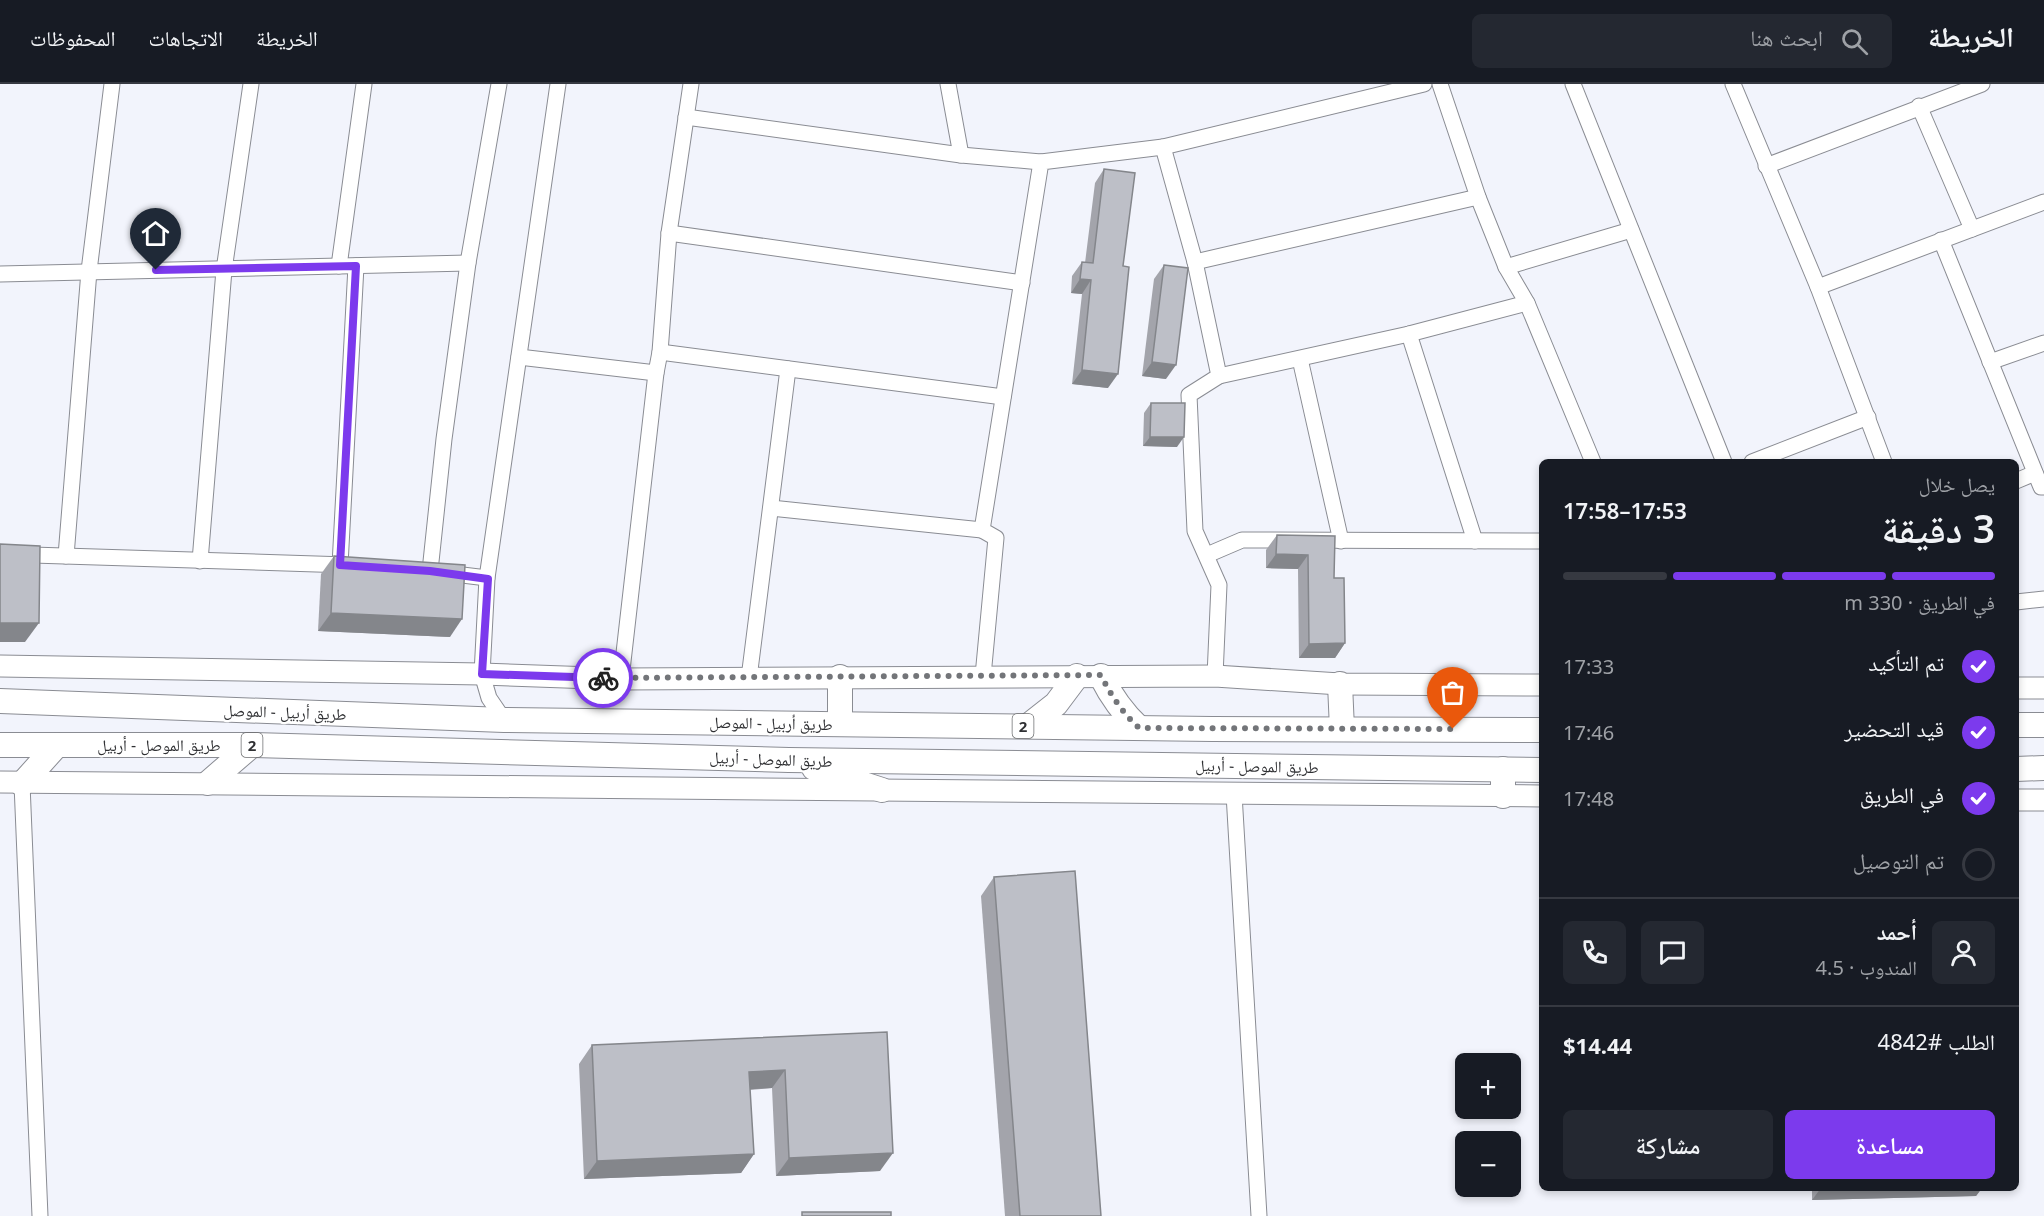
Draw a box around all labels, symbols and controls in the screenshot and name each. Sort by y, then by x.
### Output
search box [1472,14,1892,68]
text: الخريطة [1928,17,2014,55]
text: ابحث هنا [1750,22,1823,52]
text: المحفوظات [30,24,115,52]
text: الاتجاهات [148,24,223,52]
text: الخريطة [256,24,318,52]
icon: search [1838,25,1871,58]
pin [130,208,181,270]
icon: home [139,217,172,250]
text: يصل خلال [1919,471,1995,498]
text: 17:53–17:58 [1563,495,1687,525]
text: 3 دقيقة [1882,501,1995,554]
text: في الطريق · 330 m [1844,589,1995,616]
text: تم التأكيد [1868,647,1944,677]
courier [573,648,633,708]
icon: check [1962,650,1995,683]
text: 17:33 [1563,653,1614,680]
icon: bike [587,662,620,695]
pin [1427,667,1478,729]
icon: bag [1436,676,1469,709]
street label: طريق أربيل - الموصل [223,699,347,725]
street label: طريق أربيل - الموصل [709,711,833,735]
text: قيد التحضير [1844,713,1944,743]
road number: 2 [1012,714,1034,738]
icon: check [1962,716,1995,749]
text: 17:46 [1563,719,1614,746]
road number: 2 [242,733,262,757]
street label: طريق الموصل - أربيل [97,734,221,756]
street label: طريق الموصل - أربيل [709,746,833,772]
street label: طريق الموصل - أربيل [1195,754,1319,778]
text: في الطريق [1860,779,1944,809]
icon: check [1962,782,1995,815]
text: 17:48 [1563,785,1614,812]
text: تم التوصيل [1853,845,1944,875]
text: أحمد [1877,916,1917,946]
button: phone [1563,921,1626,984]
button: chat [1641,921,1704,984]
button: person [1932,921,1995,984]
text: المندوب · 4.5 [1816,954,1917,981]
text: الطلب #4842 [1878,1026,1995,1056]
text: $14.44 [1563,1030,1632,1060]
map controls [1455,1053,1521,1197]
button: + [1455,1053,1521,1119]
button: مشاركة [1563,1110,1773,1179]
button: مساعدة [1785,1110,1995,1179]
button: − [1455,1131,1521,1197]

